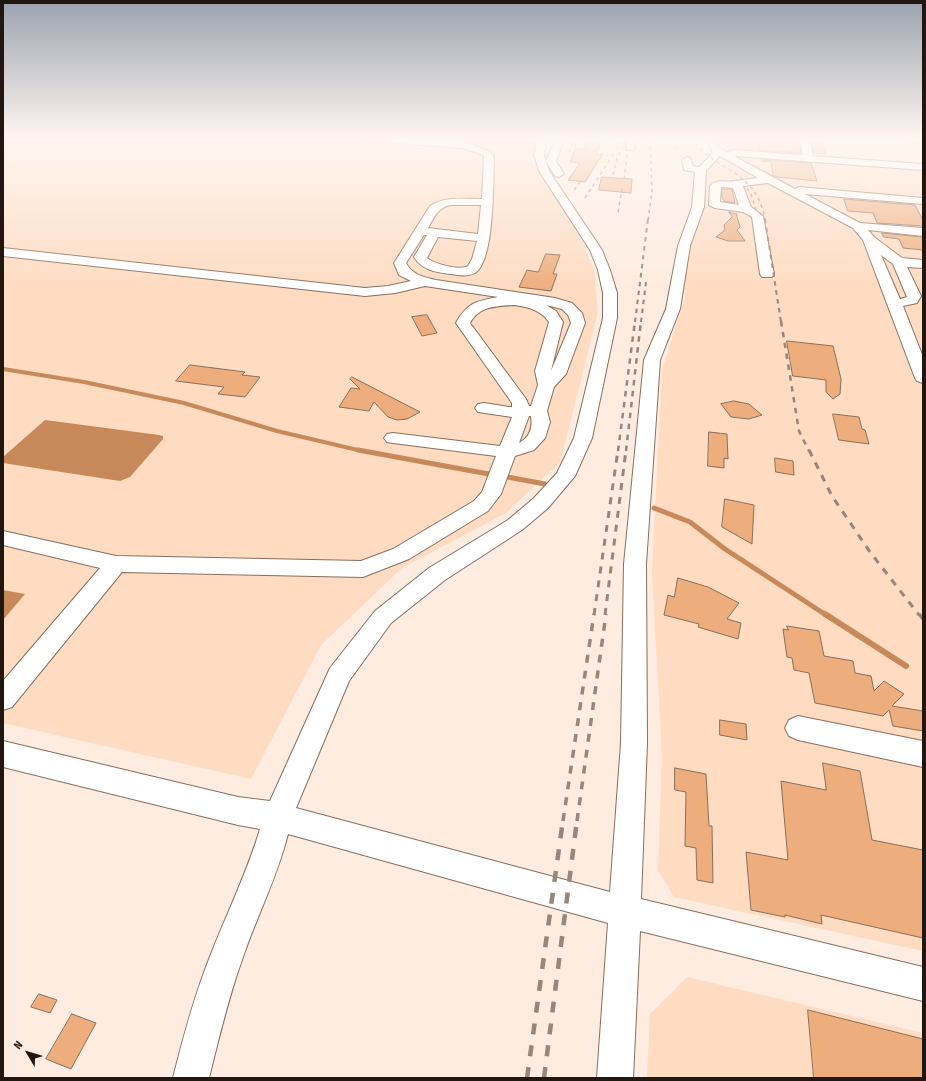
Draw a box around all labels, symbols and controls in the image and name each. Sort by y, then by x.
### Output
north arrow [8,1033,48,1073]
text: N [11,1039,25,1052]

